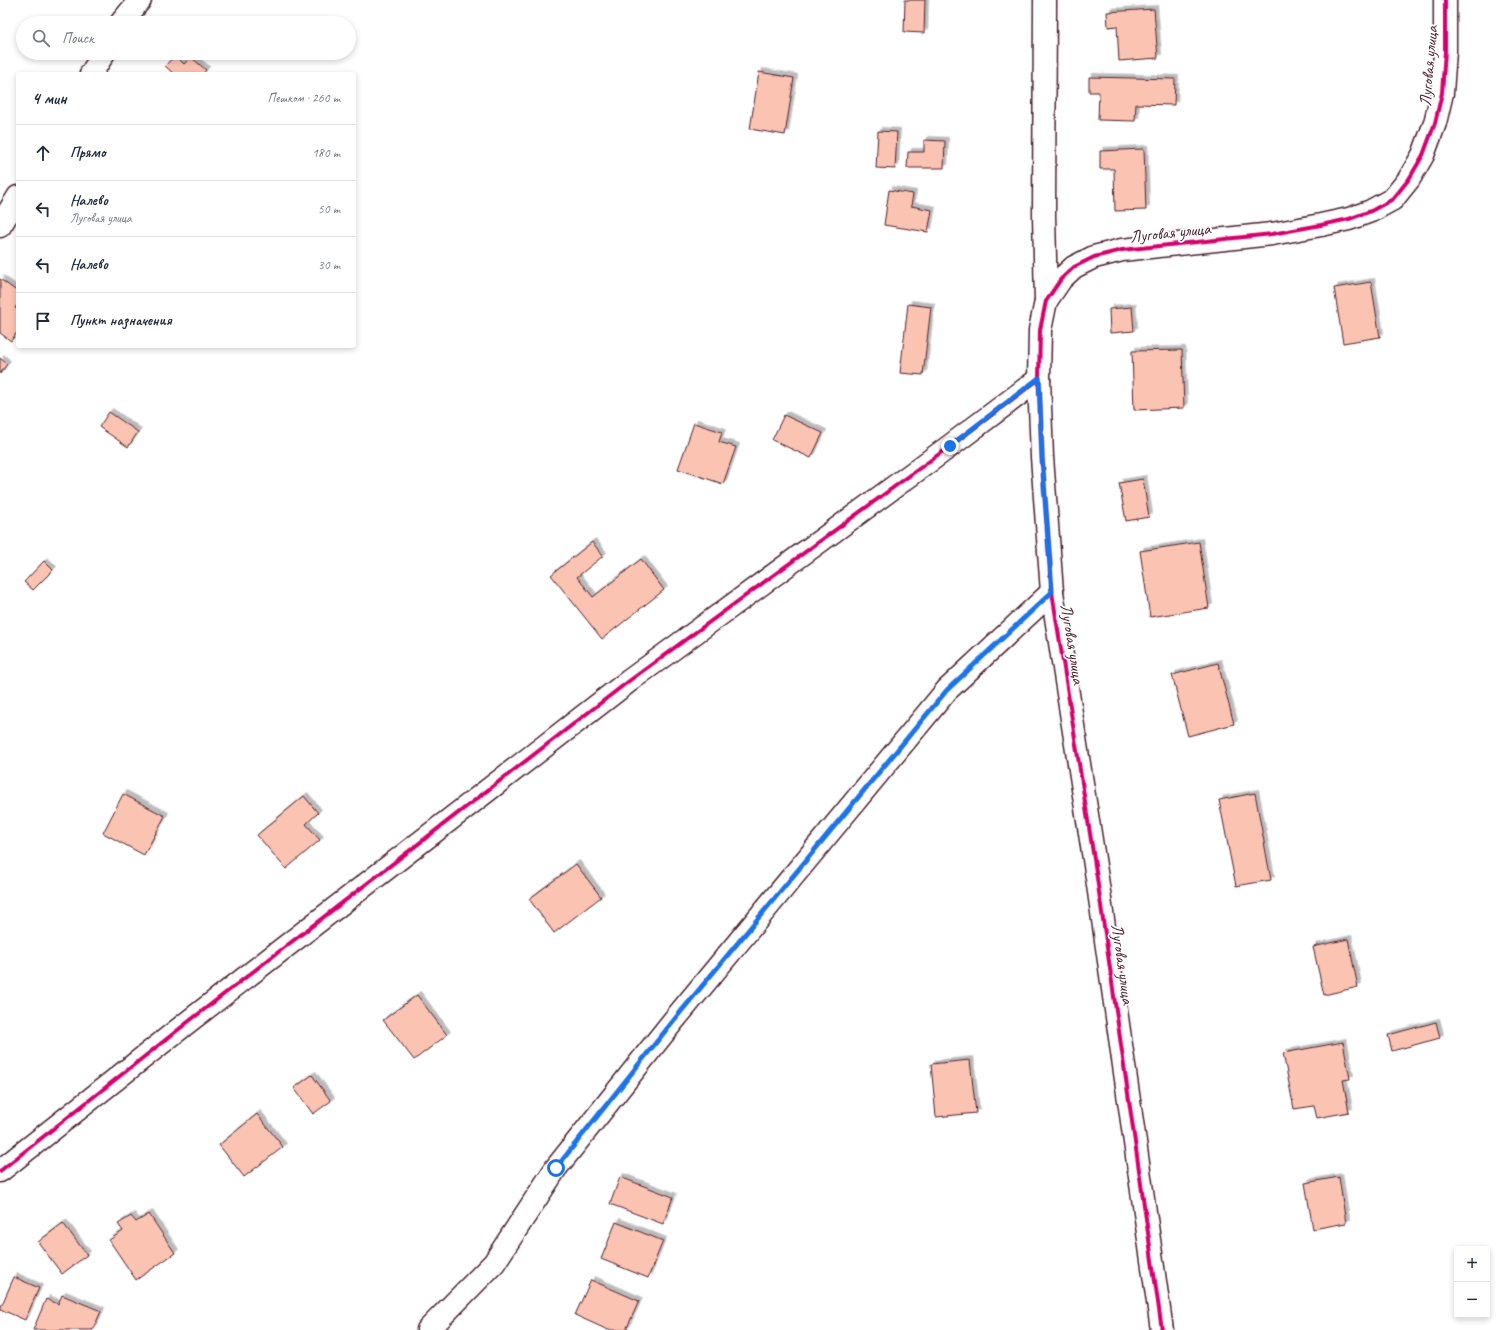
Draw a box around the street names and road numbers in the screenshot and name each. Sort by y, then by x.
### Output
street label: Луговая улица [1415,23,1443,107]
street label: Луговая улица [1129,218,1213,247]
street label: Луговая улица [1056,603,1089,687]
street label: Луговая улица [1106,923,1139,1007]

